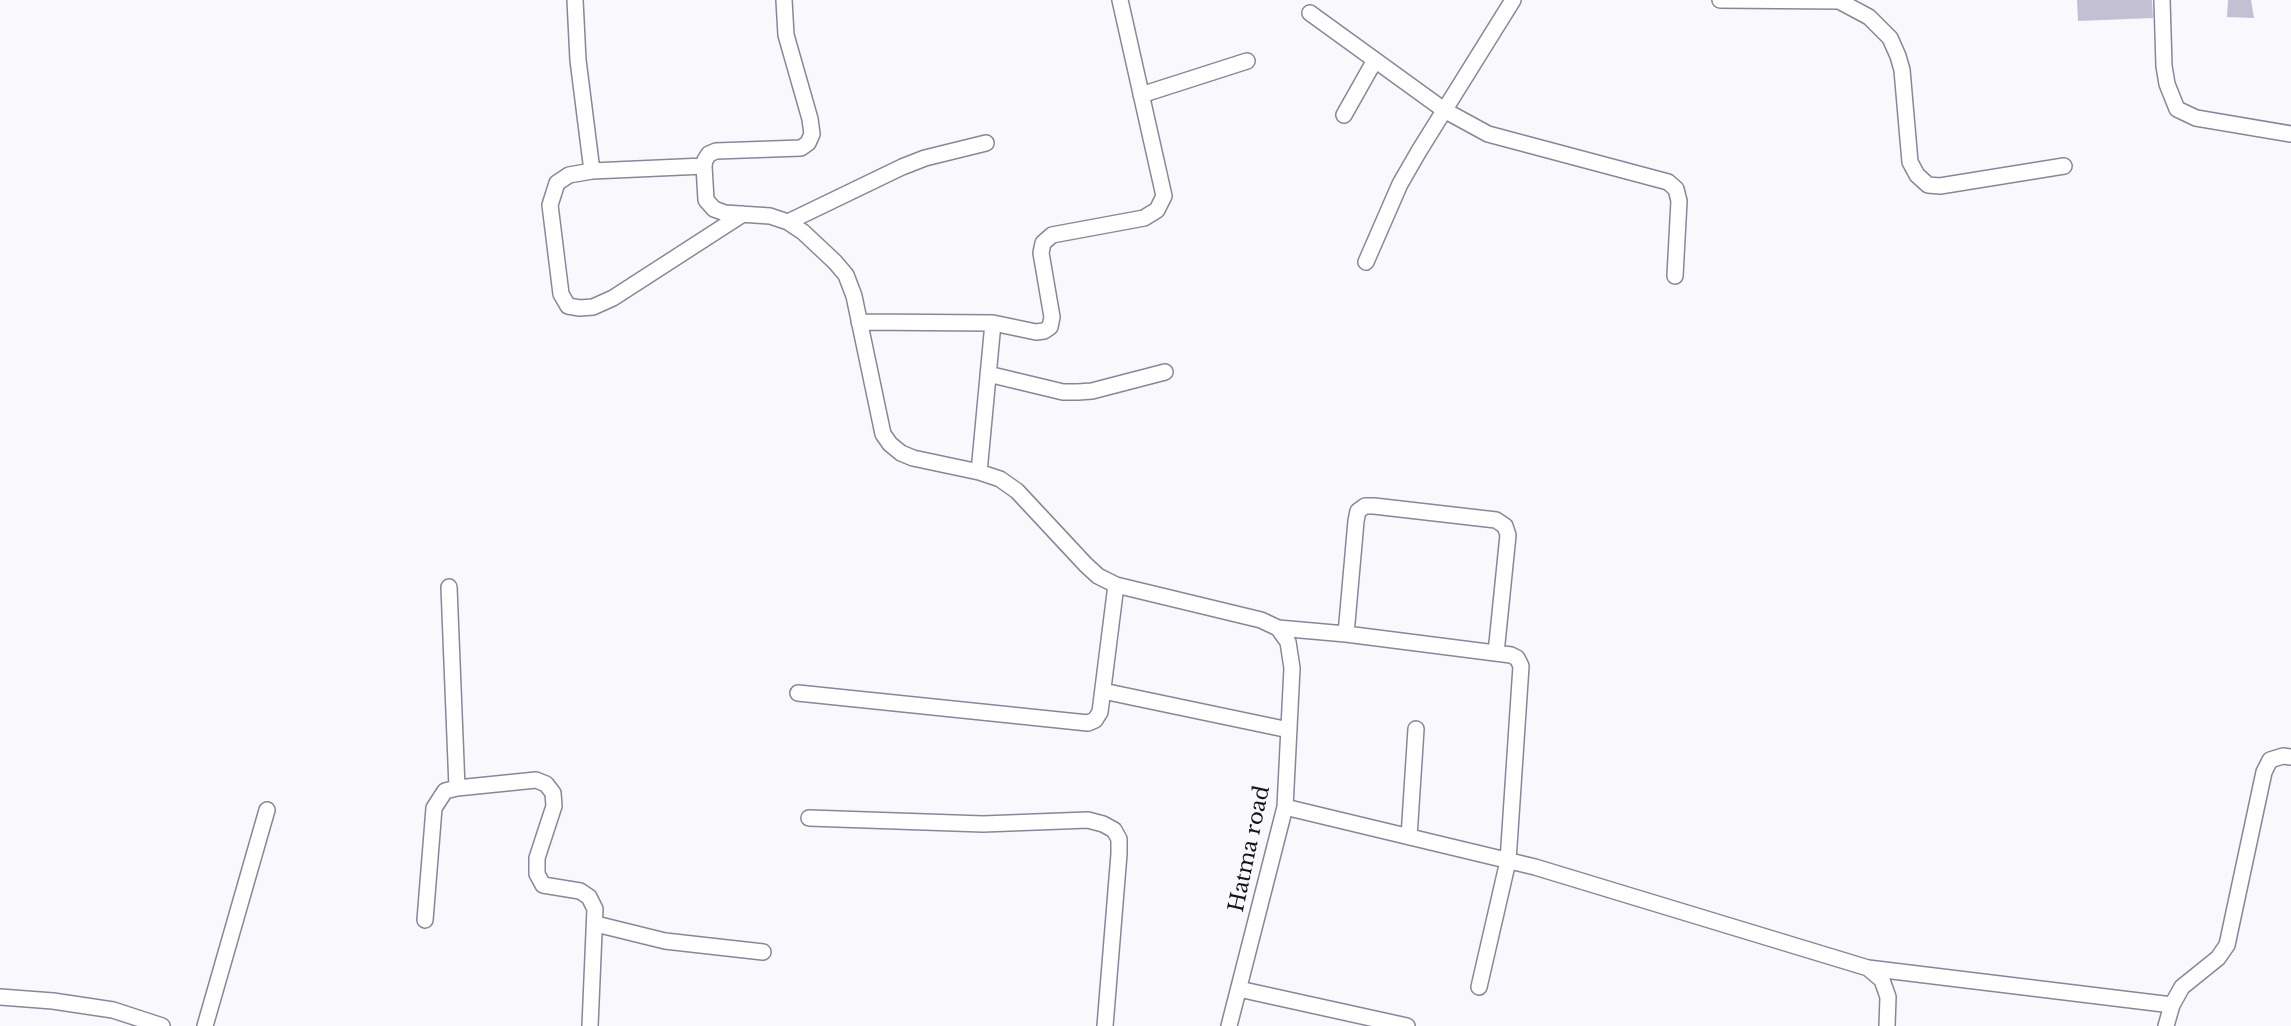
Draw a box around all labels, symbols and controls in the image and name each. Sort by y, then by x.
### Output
street label: Hatma road [1224,784,1276,914]

